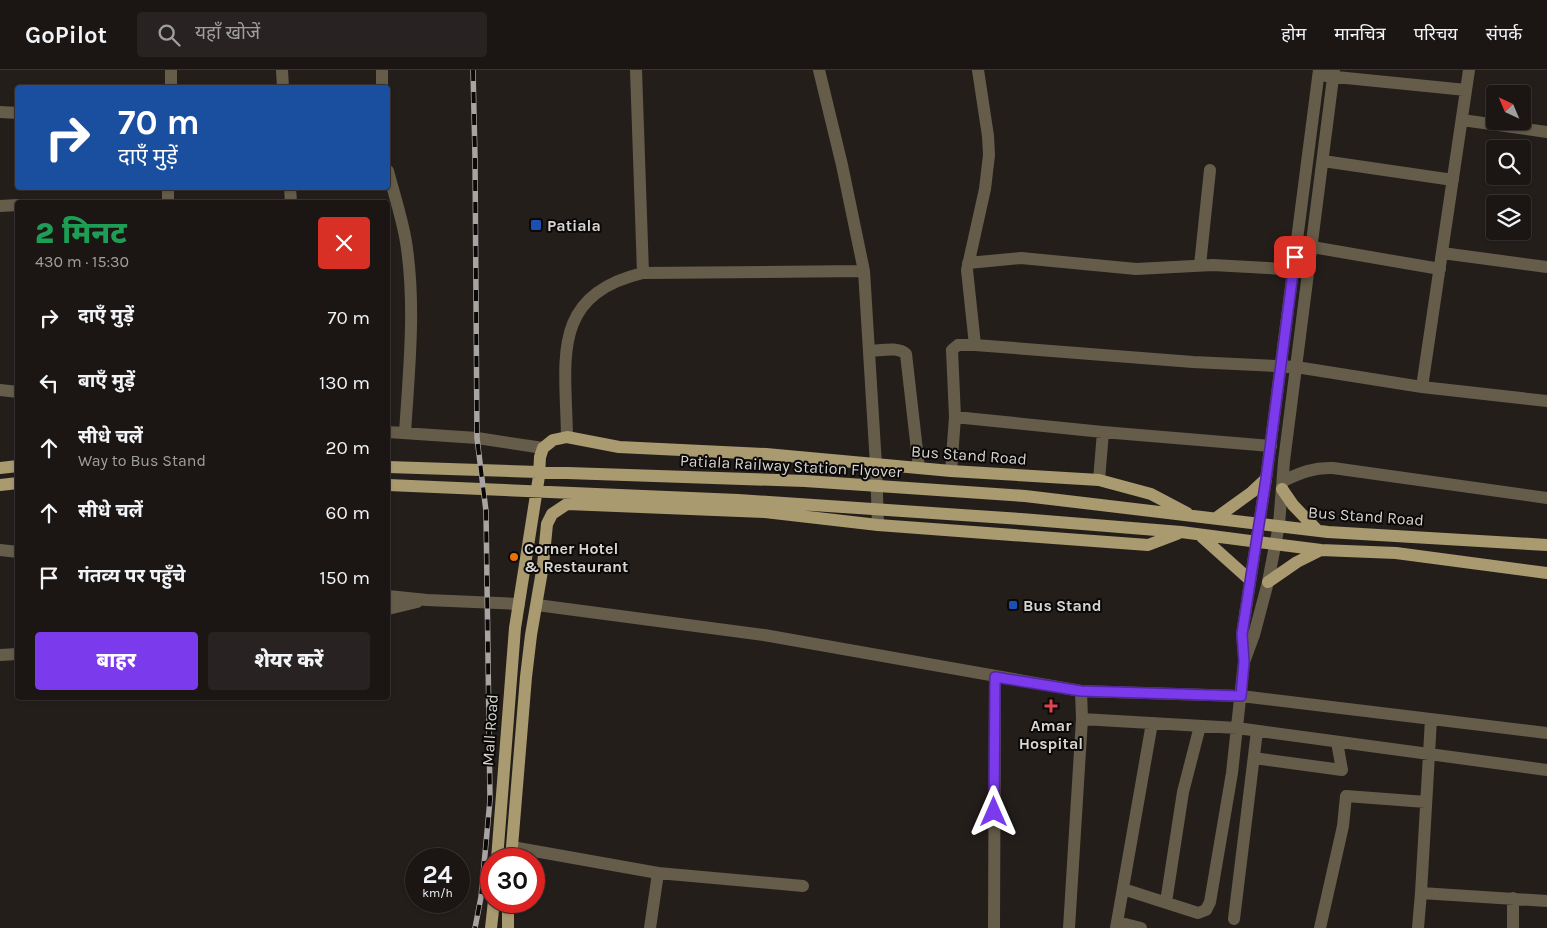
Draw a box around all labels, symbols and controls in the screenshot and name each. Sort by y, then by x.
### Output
search box [137,12,487,57]
text: GoPilot [25,21,107,49]
icon: search [155,21,183,49]
text: यहाँ खोजें [195,22,260,44]
text: होम [1281,23,1306,45]
text: मानचित्र [1334,23,1386,45]
text: परिचय [1414,23,1458,45]
text: संपर्क [1486,23,1522,45]
north arrow [1486,85,1531,130]
map controls [1486,85,1531,240]
text: 70 m [118,102,200,143]
icon: right [35,105,100,170]
button: search [1486,140,1531,185]
text: दाएँ मुड़ें [118,144,178,170]
button: layers [1486,195,1531,240]
text: 2 मिनट [35,215,127,251]
place label: Patiala [547,216,601,235]
button: close [318,217,370,269]
marker: Patiala [529,218,543,232]
pin [1274,236,1316,278]
icon: arrive [1281,243,1309,271]
text: 430 m · 15:30 [35,252,129,271]
icon: right [35,304,63,332]
text: दाएँ मुड़ें [78,305,134,327]
text: 70 m [328,307,370,329]
icon: left [35,369,63,397]
text: बाएँ मुड़ें [78,370,135,392]
text: 130 m [319,372,370,394]
text: सीधे चलें [78,426,143,448]
icon: ahead [35,434,63,462]
text: 20 m [325,437,370,459]
street label: Bus Stand Road [910,441,1028,469]
text: Way to Bus Stand [78,451,206,470]
street label: Patiala Railway Station Flyover [679,451,903,481]
icon: ahead [35,499,63,527]
text: सीधे चलें [78,500,143,522]
text: 60 m [326,502,370,524]
street label: Bus Stand Road [1307,502,1425,530]
place label: Corner Hotel & Restaurant [524,539,628,576]
marker: Corner Hotel & Restaurant [508,551,520,563]
icon: arrive [35,564,63,592]
text: गंतव्य पर पहुँचे [78,565,185,587]
text: 150 m [319,567,370,589]
place label: Bus Stand [1023,596,1102,615]
marker: Bus Stand [1007,599,1019,611]
button: बाहर [35,632,198,690]
button: शेयर करें [208,632,370,690]
street label: Mall Road [478,693,502,767]
marker: Amar Hospital [1044,699,1058,713]
place label: Amar Hospital [1019,716,1083,753]
position arrow [967,785,1019,837]
speed limit sign: 30 [480,848,545,913]
text: 24 [422,860,453,889]
text: km/h [422,886,453,900]

